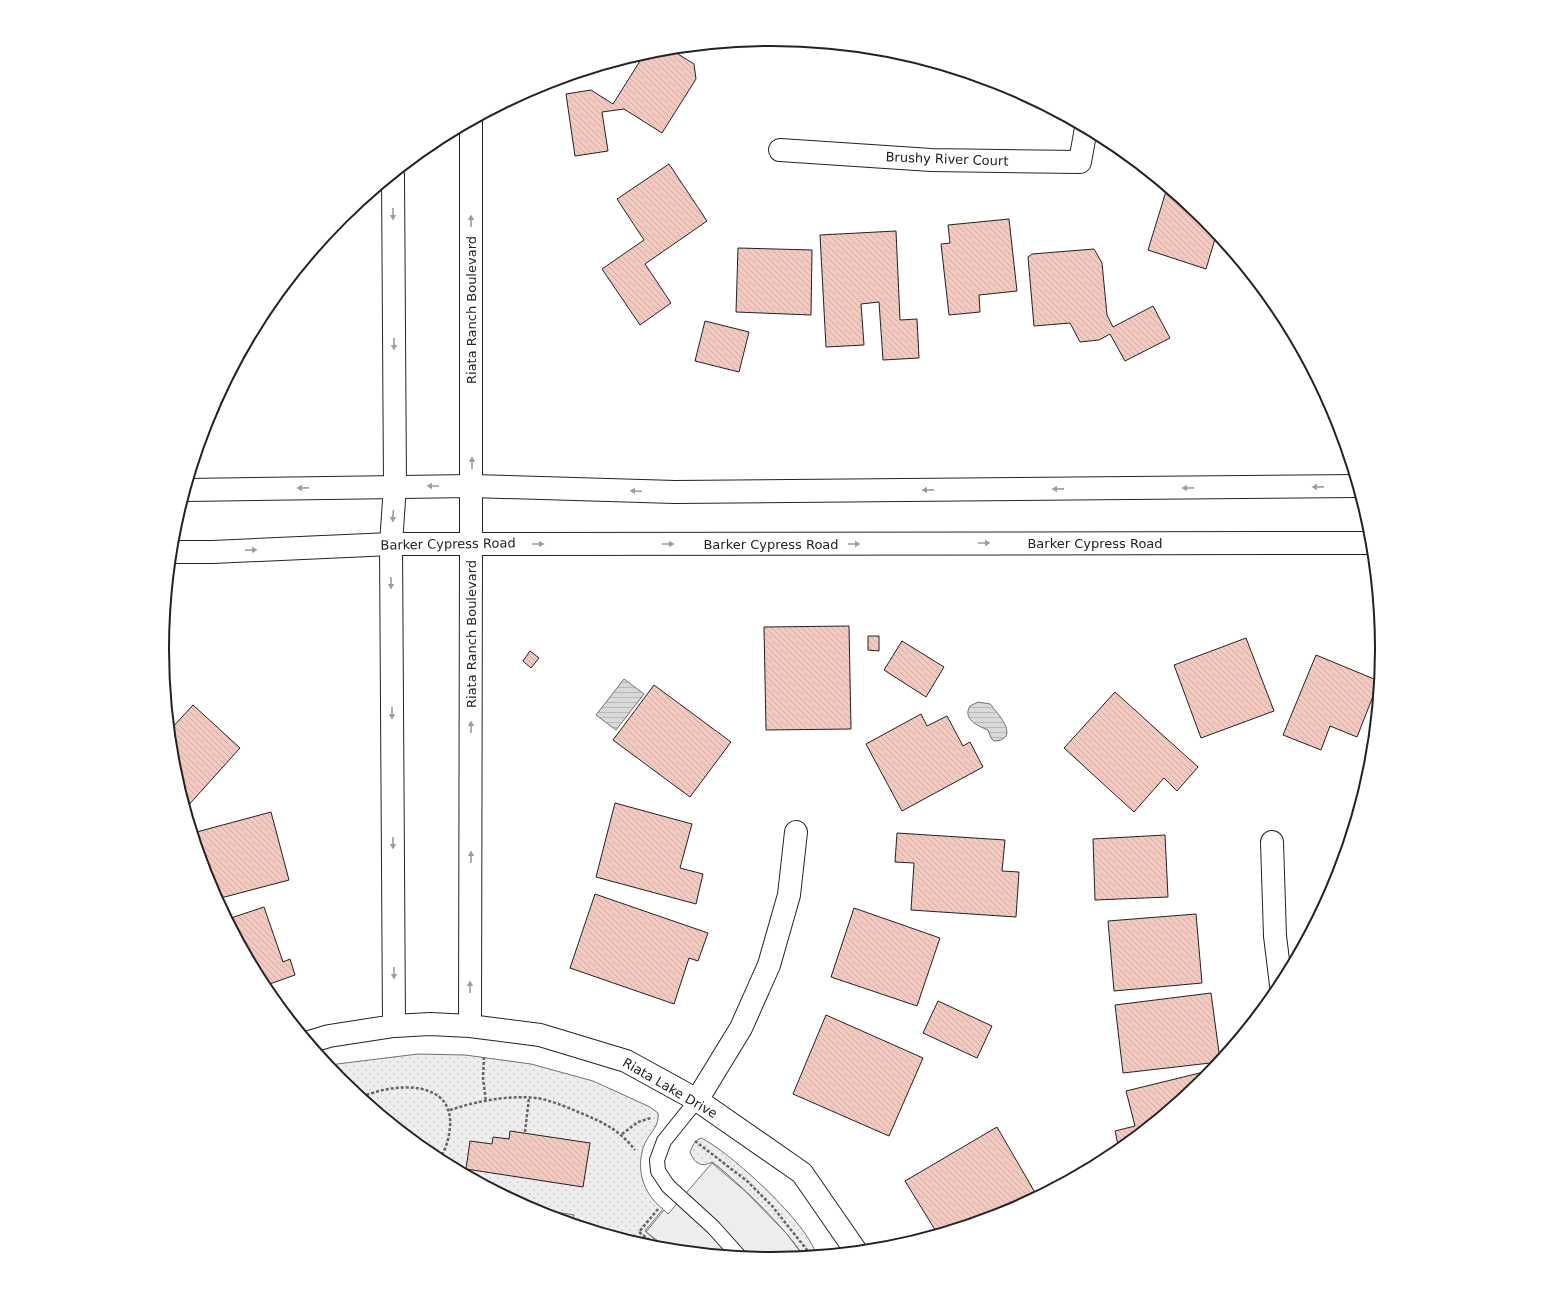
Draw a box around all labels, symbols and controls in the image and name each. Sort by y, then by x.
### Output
street label: Brushy River Court [885,149,1009,169]
one-way arrow [390,208,396,221]
one-way arrow [468,214,474,227]
street label: Riata Ranch Boulevard [464,236,479,384]
one-way arrow [391,338,397,351]
one-way arrow [469,456,475,469]
one-way arrow [426,483,439,489]
one-way arrow [1312,483,1324,490]
one-way arrow [296,485,309,491]
one-way arrow [1181,485,1194,491]
one-way arrow [1051,486,1064,492]
one-way arrow [921,487,934,493]
one-way arrow [629,488,642,494]
one-way arrow [390,510,396,523]
street label: Barker Cypress Road [380,535,516,553]
street label: Barker Cypress Road [1027,536,1163,551]
street label: Barker Cypress Road [703,537,839,552]
one-way arrow [978,540,991,546]
one-way arrow [532,541,545,547]
one-way arrow [662,541,675,547]
one-way arrow [848,541,861,547]
one-way arrow [245,547,257,554]
street label: Riata Ranch Boulevard [464,560,479,708]
one-way arrow [388,577,395,589]
one-way arrow [389,707,395,720]
one-way arrow [468,720,474,733]
one-way arrow [390,837,396,850]
one-way arrow [468,850,474,863]
one-way arrow [391,967,397,980]
one-way arrow [467,980,473,993]
street label: Riata Lake Drive [620,1055,720,1121]

